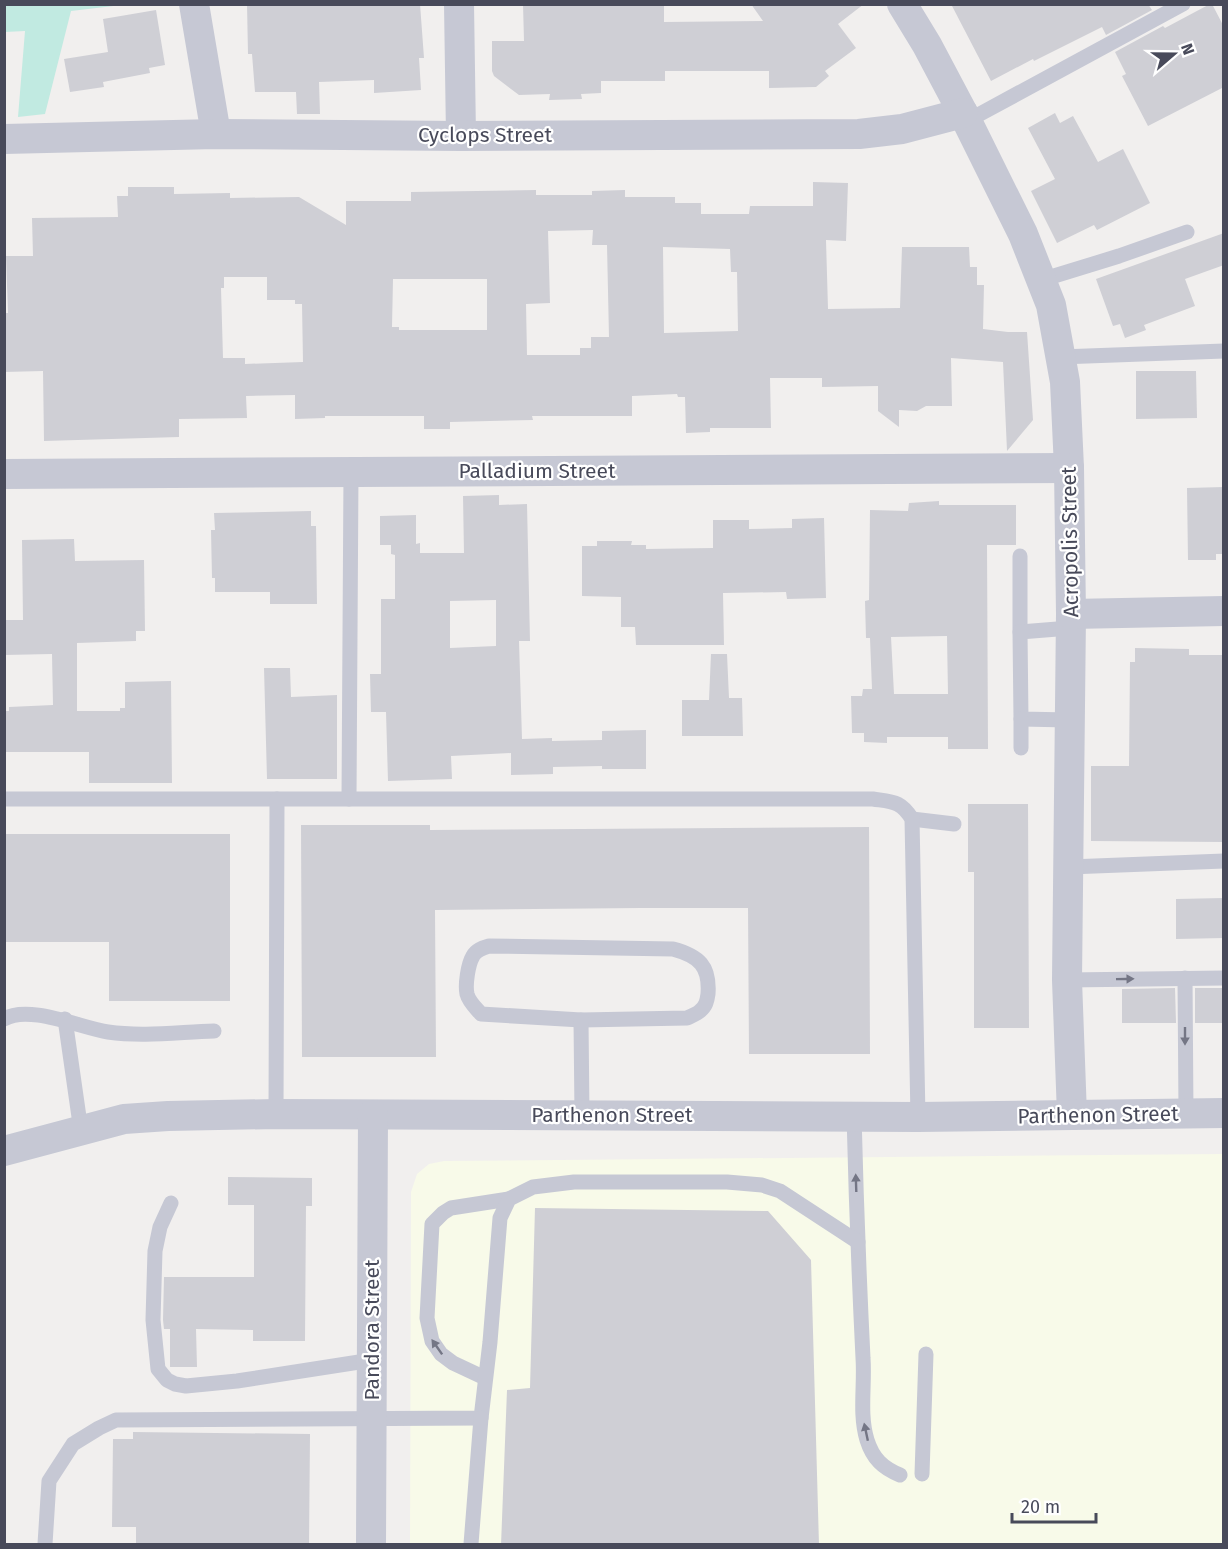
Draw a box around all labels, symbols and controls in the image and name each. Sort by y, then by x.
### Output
north arrow [1144,24,1204,84]
text: N [1177,41,1198,57]
street label: Cyclops Street [418,122,552,148]
street label: Palladium Street [458,458,616,484]
street label: Acropolis Street [1056,466,1084,618]
one-way arrow [1116,974,1135,984]
one-way arrow [1180,1027,1190,1046]
street label: Parthenon Street [1017,1101,1179,1129]
street label: Parthenon Street [531,1102,693,1128]
one-way arrow [851,1174,861,1193]
street label: Pandora Street [359,1259,385,1400]
one-way arrow [431,1339,443,1355]
one-way arrow [861,1423,870,1442]
scale bar [1012,1486,1096,1524]
text: 20 m [1021,1496,1060,1518]

